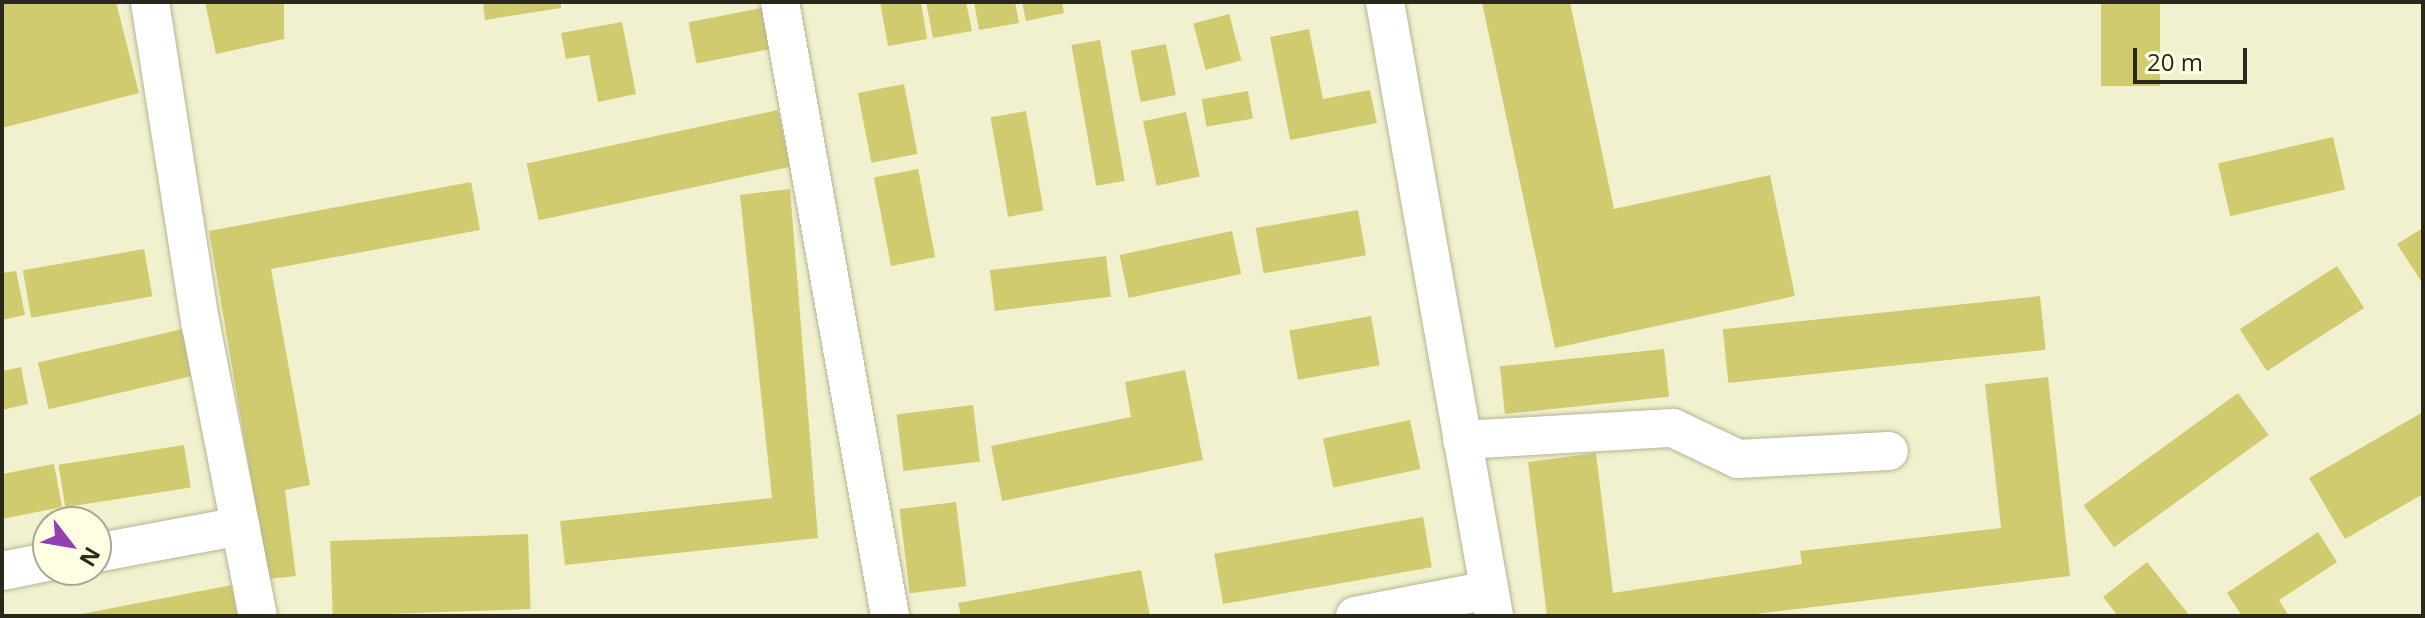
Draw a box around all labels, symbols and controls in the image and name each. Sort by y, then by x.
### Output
scale bar [2137,32,2251,82]
text: 20 m [2147,45,2203,78]
north arrow [32,506,112,586]
text: N [73,542,108,573]

